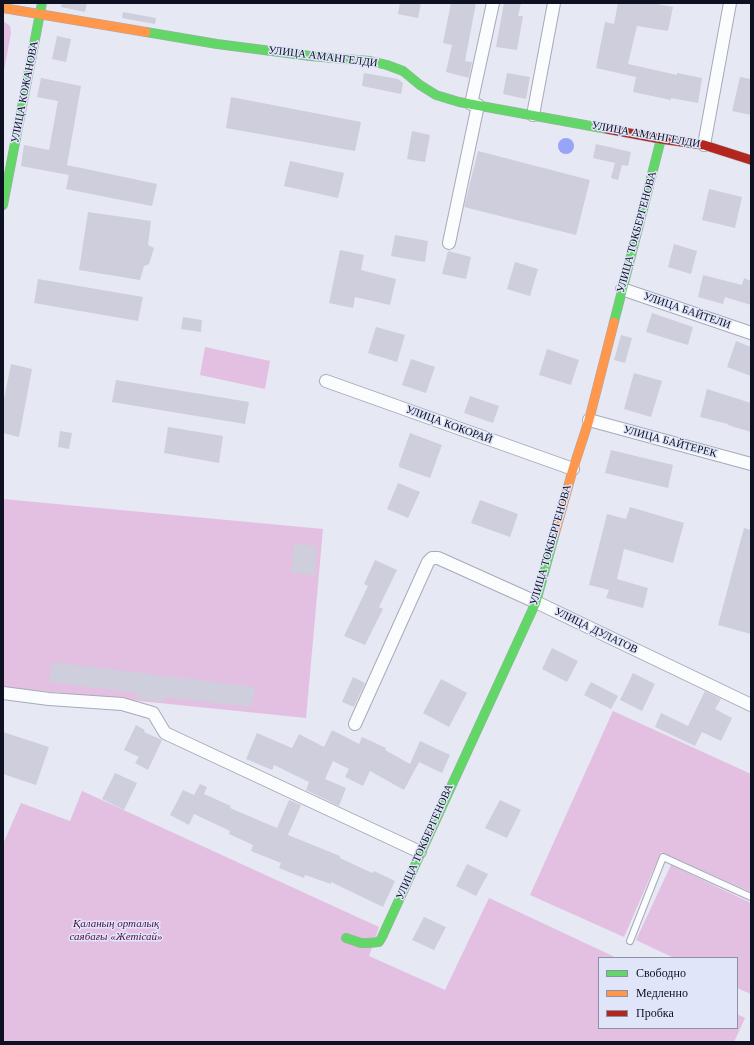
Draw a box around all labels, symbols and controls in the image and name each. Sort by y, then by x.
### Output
street label: УЛИЦА КОЖАНОВА [9,40,41,144]
street label: УЛИЦА АМАНГЕЛДИ [268,44,378,70]
street label: УЛИЦА АМАНГЕЛДИ [591,119,701,151]
street label: УЛИЦА ТОКБЕРГЕНОВА [614,170,660,294]
street label: УЛИЦА БАЙТЕЛИ [642,290,732,332]
street label: УЛИЦА КОКОРАЙ [404,403,494,447]
street label: УЛИЦА БАЙТЕРЕК [622,423,718,461]
street label: УЛИЦА ТОКБЕРГЕНОВА [527,483,575,607]
street label: УЛИЦА ДУЛАТОВ [552,605,640,657]
street label: УЛИЦА ТОКБЕРГЕНОВА [394,782,456,902]
park label: Қаланың орталық саябағы «Жетісай» [69,917,163,943]
legend [598,957,738,1029]
text: Свободно [636,966,686,980]
text: Медленно [636,986,688,1000]
text: Пробка [636,1006,674,1020]

